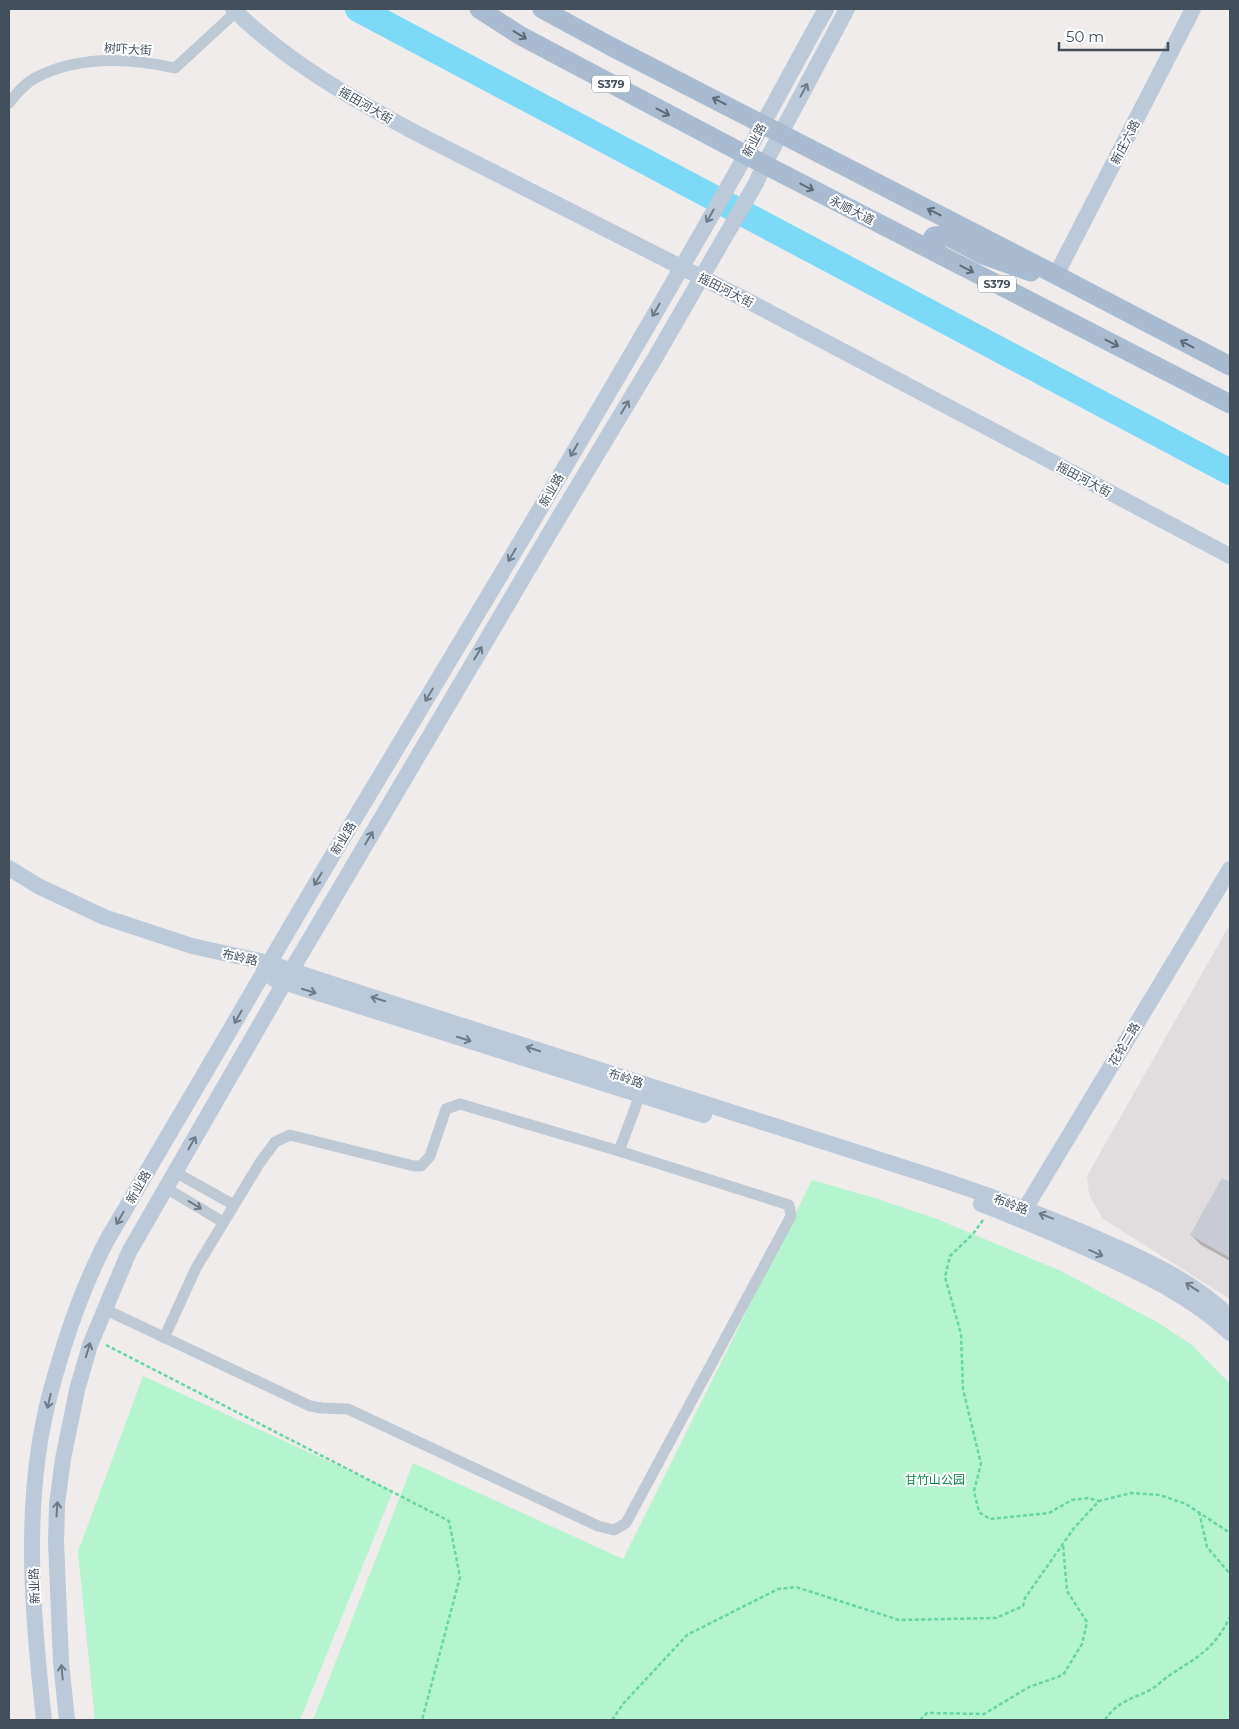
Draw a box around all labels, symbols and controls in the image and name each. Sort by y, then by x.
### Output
scale bar [1059,20,1168,52]
text: 50 m [1066,27,1104,46]
one-way arrow [512,30,526,40]
street label: 树吓大街 [104,40,152,58]
road number: S379 [592,76,630,92]
one-way arrow [800,83,809,98]
street label: 摇田河大街 [336,84,396,126]
one-way arrow [712,96,727,105]
one-way arrow [655,108,670,117]
street label: 新庄六路 [1107,117,1143,167]
street label: 新业路 [739,121,769,159]
one-way arrow [799,183,814,192]
street label: 永顺大道 [827,192,877,228]
one-way arrow [927,207,942,216]
one-way arrow [705,209,715,223]
one-way arrow [960,264,975,274]
street label: 摇田河大街 [696,270,756,310]
road number: S379 [978,276,1016,292]
one-way arrow [651,302,661,317]
one-way arrow [1104,339,1119,348]
one-way arrow [1180,339,1195,348]
one-way arrow [621,400,631,414]
one-way arrow [569,442,579,457]
street label: 摇田河大街 [1054,458,1114,500]
street label: 新业路 [536,471,566,509]
one-way arrow [507,548,517,562]
one-way arrow [474,646,484,660]
one-way arrow [423,687,433,701]
street label: 新业路 [327,819,359,857]
one-way arrow [365,832,375,846]
one-way arrow [313,872,323,886]
street label: 布岭路 [221,946,259,968]
one-way arrow [300,986,316,996]
one-way arrow [371,994,387,1004]
one-way arrow [232,1010,242,1024]
street label: 花轮二路 [1105,1020,1143,1068]
one-way arrow [455,1035,471,1045]
one-way arrow [525,1043,541,1053]
street label: 布岭路 [607,1065,645,1091]
one-way arrow [188,1137,198,1151]
street label: 新业路 [123,1168,153,1206]
street label: 布岭路 [992,1191,1030,1217]
one-way arrow [187,1201,201,1211]
one-way arrow [115,1210,125,1225]
one-way arrow [1039,1211,1054,1221]
one-way arrow [1088,1248,1103,1258]
one-way arrow [1185,1282,1199,1292]
one-way arrow [84,1343,94,1359]
one-way arrow [44,1393,53,1409]
park label: 甘竹山公园 [905,1472,965,1487]
one-way arrow [53,1502,62,1518]
street label: 新业路 [26,1568,42,1604]
one-way arrow [57,1664,67,1680]

